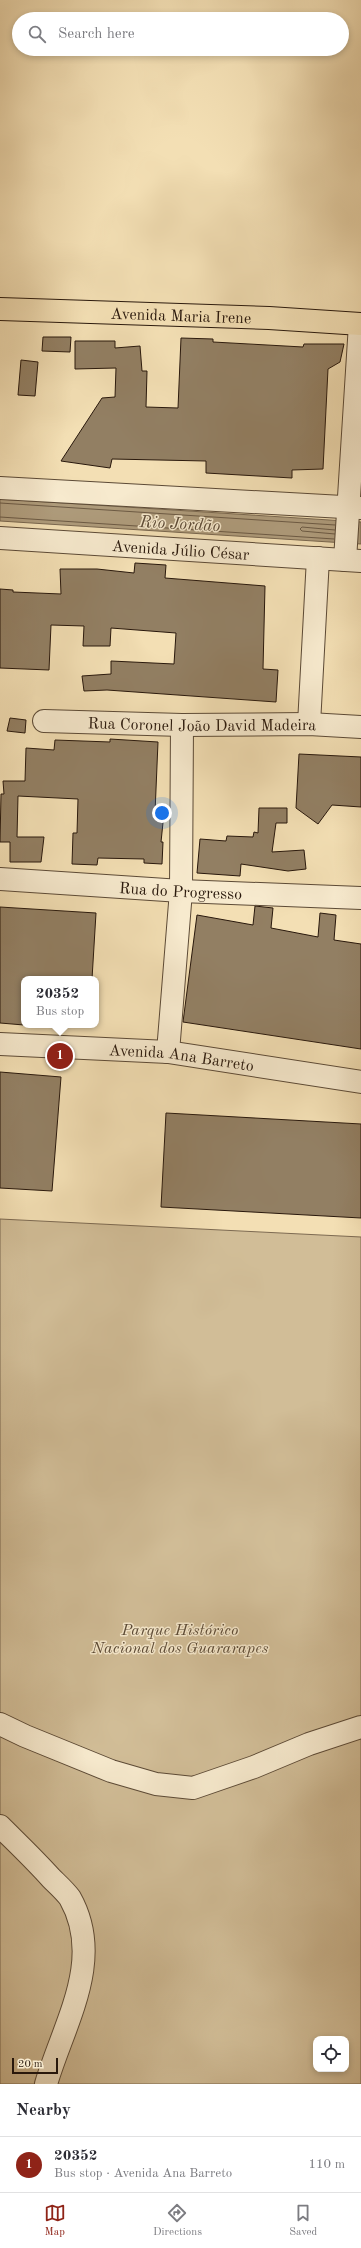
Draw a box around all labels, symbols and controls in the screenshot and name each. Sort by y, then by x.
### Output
search box [12,12,349,56]
icon: search [26,23,48,45]
text: Search here [58,27,135,42]
street label: Avenida Maria Irene [110,307,252,327]
water label: Rio Jordão [138,514,221,535]
street label: Avenida Júlio César [111,539,250,564]
street label: Rua Coronel João David Madeira [87,716,317,735]
your location [152,803,172,823]
street label: Rua do Progresso [119,881,242,903]
popup [21,976,99,1028]
text: 20352 [36,987,79,1002]
text: Bus stop [36,1005,84,1018]
pin: 1 [47,1041,73,1071]
street label: Avenida Ana Barreto [108,1043,255,1075]
park label: Parque Histórico Nacional dos Guararapes [90,1623,269,1657]
map controls [313,2036,349,2072]
button: locate [313,2036,349,2072]
scale bar [12,2056,58,2075]
text: 20 m [18,2059,43,2070]
text: Nearby [16,2102,71,2119]
text: 20352 [54,2149,98,2164]
text: 1 [25,2158,33,2171]
text: 110 m [308,2158,345,2171]
text: Bus stop · Avenida Ana Barreto [54,2167,232,2180]
tab: Map [44,2202,66,2240]
tab: Directions [153,2202,202,2240]
tab: Saved [289,2202,317,2240]

